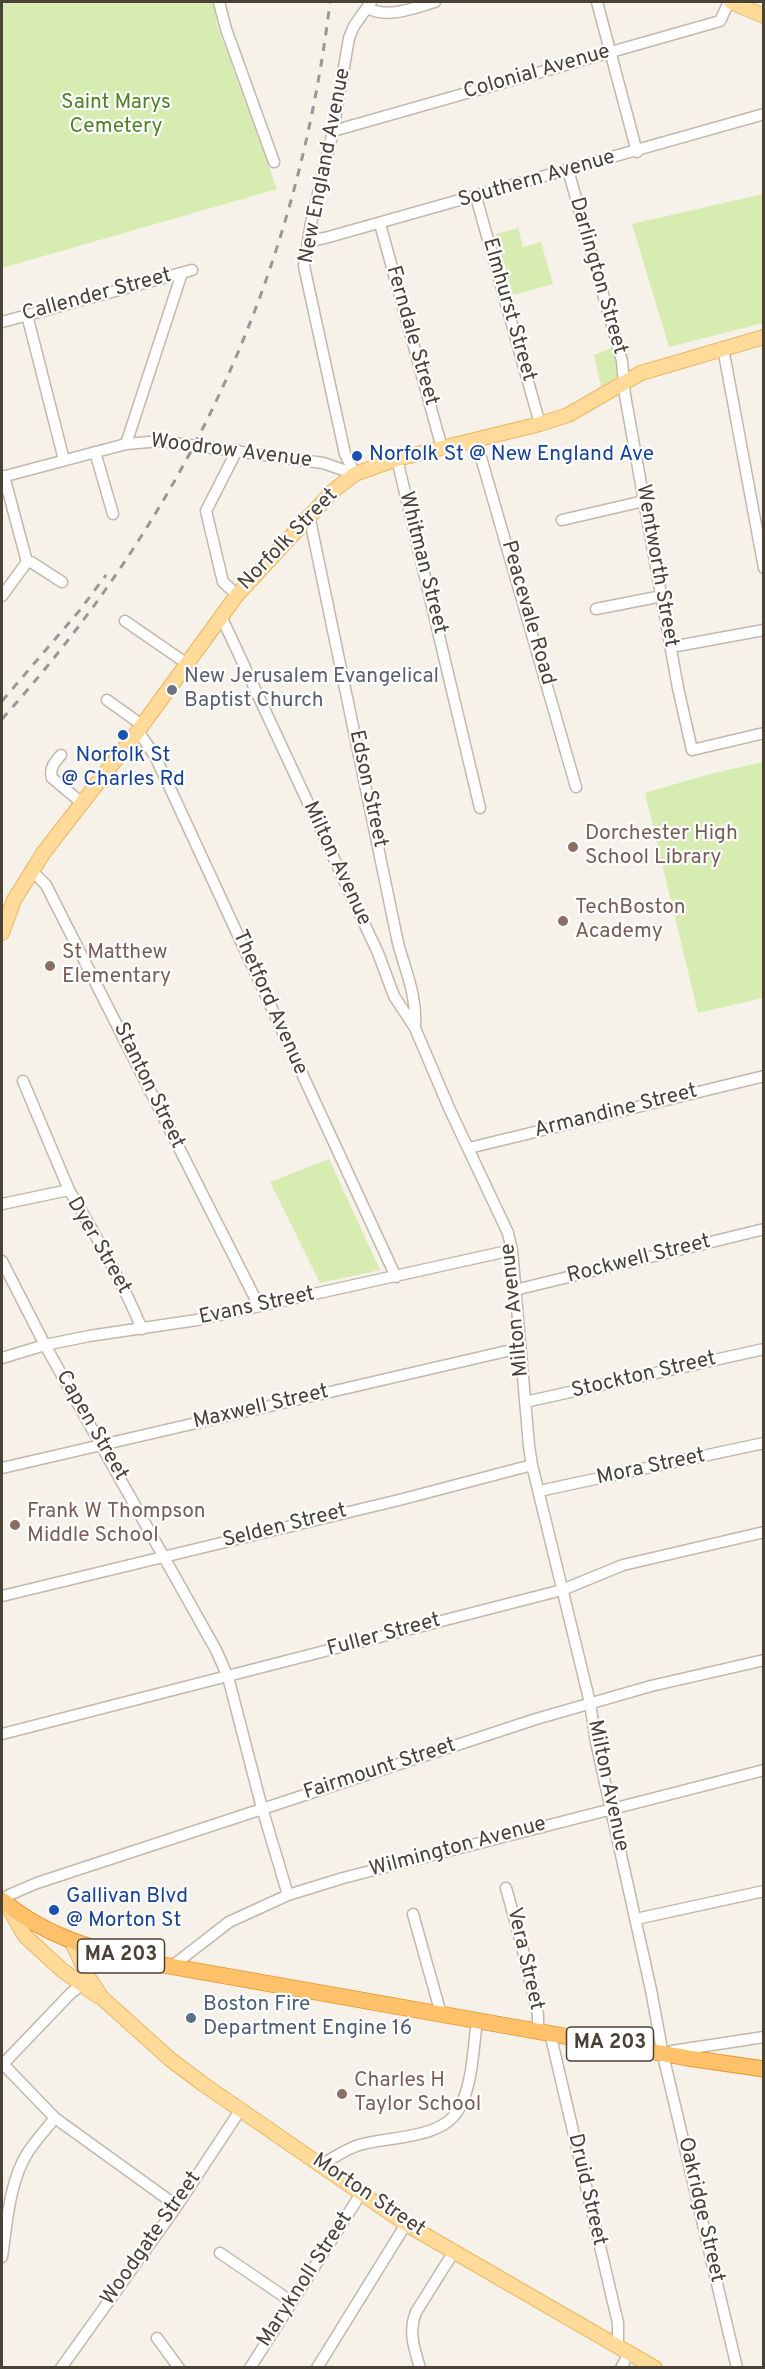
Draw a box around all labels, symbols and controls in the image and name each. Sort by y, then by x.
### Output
street label: Colonial Avenue [461,40,613,106]
street label: New England Avenue [295,66,357,266]
park label: Saint Marys Cemetery [61,91,171,141]
street label: Southern Avenue [456,146,618,214]
street label: Darlington Street [563,195,631,357]
street label: Elmhurst Street [475,235,541,385]
street label: Ferndale Street [379,263,443,409]
street label: Callender Street [20,264,174,328]
street label: Woodrow Avenue [149,430,313,474]
place label: Norfolk St @ New England Ave [369,443,654,469]
marker: Norfolk St @ New England Ave [350,449,364,463]
street label: Wentworth Street [629,483,683,649]
street label: Norfolk Street [234,484,344,596]
street label: Whitman Street [392,489,452,637]
street label: Peacevale Road [494,538,560,688]
place label: New Jerusalem Evangelical Baptist Church [184,665,439,715]
marker: New Jerusalem Evangelical Baptist Church [165,683,179,697]
marker: Norfolk St @ Charles Rd [116,728,130,742]
street label: Edson Street [342,728,392,850]
place label: Norfolk St @ Charles Rd [61,744,185,794]
street label: Milton Avenue [296,798,376,930]
place label: Dorchester High School Library [585,822,738,872]
marker: Dorchester High School Library [566,840,580,854]
place label: TechBoston Academy [575,896,686,946]
marker: TechBoston Academy [556,914,570,928]
street label: Thetford Avenue [226,927,312,1079]
place label: St Matthew Elementary [62,941,171,991]
marker: St Matthew Elementary [43,959,57,973]
street label: Stanton Street [107,1019,189,1153]
street label: Armandine Street [532,1080,700,1144]
street label: Dyer Street [60,1193,136,1299]
street label: Rockwell Street [565,1230,713,1290]
street label: Milton Avenue [496,1242,536,1378]
street label: Evans Street [197,1282,317,1332]
street label: Stockton Street [569,1347,719,1405]
street label: Capen Street [49,1366,133,1486]
street label: Maxwell Street [191,1380,331,1436]
street label: Mora Street [595,1444,707,1492]
street label: Selden Street [220,1499,350,1555]
place label: Frank W Thompson Middle School [27,1500,206,1550]
marker: Frank W Thompson Middle School [8,1518,22,1532]
street label: Fuller Street [325,1609,443,1663]
street label: Milton Avenue [581,1718,633,1854]
street label: Fairmount Street [301,1734,459,1806]
street label: Wilmington Avenue [367,1812,549,1884]
place label: Gallivan Blvd @ Morton St [66,1885,188,1935]
marker: Gallivan Blvd @ Morton St [47,1903,61,1917]
street label: Vera Street [500,1905,548,2013]
road number: MA 203 [78,1939,164,1973]
place label: Boston Fire Department Engine 16 [203,1993,412,2043]
marker: Boston Fire Department Engine 16 [184,2011,198,2025]
road number: MA 203 [566,2027,654,2061]
place label: Charles H Taylor School [354,2069,481,2119]
marker: Charles H Taylor School [335,2087,349,2101]
street label: Druid Street [561,2132,611,2248]
street label: Oakridge Street [671,2135,729,2285]
street label: Morton Street [307,2149,429,2243]
street label: Woodgate Street [96,2167,208,2311]
street label: Maryknoll Street [253,2208,359,2352]

